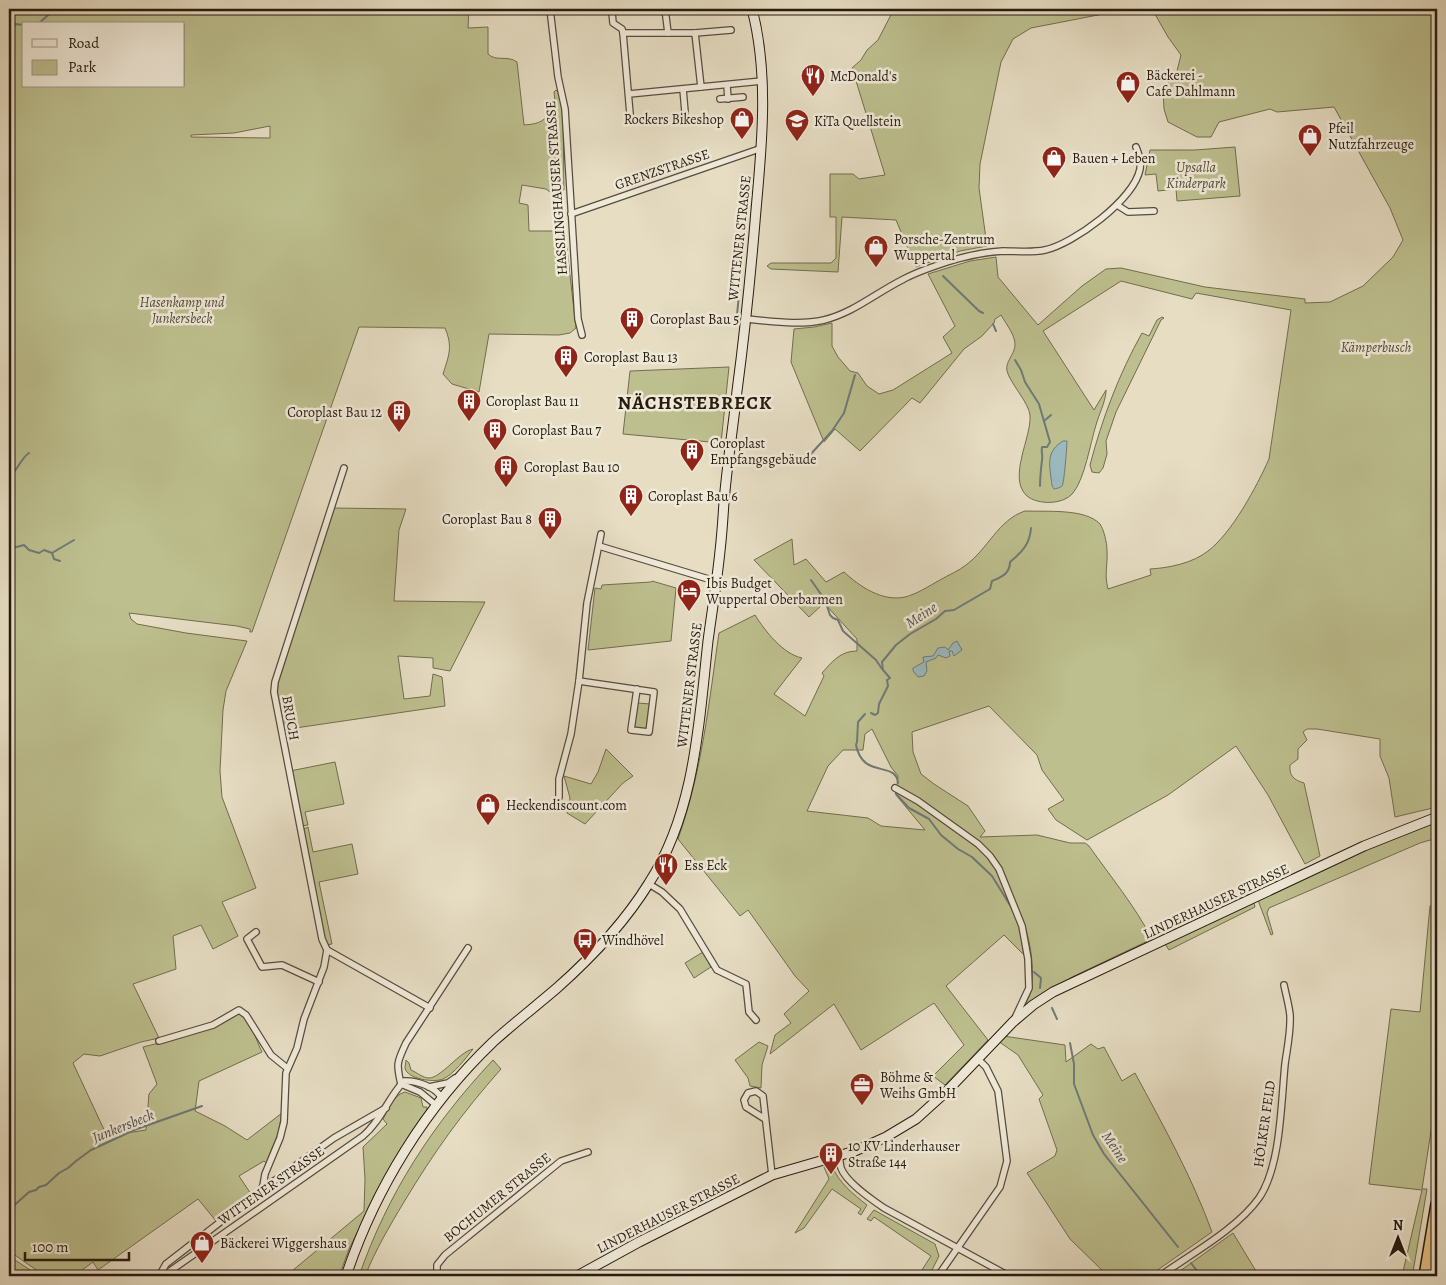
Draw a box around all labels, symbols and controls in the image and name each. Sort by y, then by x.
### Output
legend [22,22,185,88]
text: Road [68,33,100,53]
text: Park [68,57,97,77]
restaurant icon: McDonald's [800,63,826,97]
place label: Bäckerei - Cafe Dahlmann [1146,66,1236,101]
place label: McDonald's [830,67,897,86]
shop icon: Bäckerei - Cafe Dahlmann [1115,70,1141,104]
street label: HASSLINGHAUSER STRASSE [541,100,572,276]
shop icon: Rockers Bikeshop [729,106,755,140]
school or university icon: KiTa Quellstein [784,108,810,142]
place label: Rockers Bikeshop [624,110,724,129]
place label: KiTa Quellstein [814,112,901,131]
place label: Pfeil Nutzfahrzeuge [1328,119,1414,154]
shop icon: Pfeil Nutzfahrzeuge [1297,123,1323,157]
street label: GRENZSTRASSE [612,144,712,195]
shop icon: Bauen + Leben [1041,145,1067,179]
place label: Bauen + Leben [1072,149,1156,168]
park label: Upsalla Kinderpark [1166,158,1226,193]
street label: WITTENER STRASSE [723,174,756,303]
place label: Porsche-Zentrum Wuppertal [893,230,995,265]
shop icon: Porsche-Zentrum Wuppertal [863,234,889,268]
park label: Hasenkamp und Junkersbeck [140,293,225,328]
building icon: Coroplast Bau 5 [619,306,645,340]
place label: Coroplast Bau 5 [650,310,739,329]
park label: Kämperbusch [1341,338,1412,357]
building icon: Coroplast Bau 13 [553,344,579,378]
place label: Coroplast Bau 13 [584,348,678,367]
building icon: Coroplast Bau 11 [456,388,482,422]
district label: NÄCHSTEBRECK [618,390,772,416]
place label: Coroplast Bau 11 [486,392,579,411]
building icon: Coroplast Bau 12 [386,399,412,433]
place label: Coroplast Bau 12 [287,403,382,422]
building icon: Coroplast Bau 7 [482,417,508,451]
place label: Coroplast Bau 7 [512,421,601,440]
place label: Coroplast Empfangsgebäude [710,434,817,469]
building icon: Coroplast Empfangsgebäude [679,438,705,472]
building icon: Coroplast Bau 10 [493,454,519,488]
place label: Coroplast Bau 10 [524,458,619,477]
building icon: Coroplast Bau 6 [618,483,644,517]
place label: Coroplast Bau 6 [648,487,738,506]
building icon: Coroplast Bau 8 [537,506,563,540]
place label: Coroplast Bau 8 [442,510,532,529]
place label: Ibis Budget Wuppertal Oberbarmen [705,574,843,609]
hotel icon: Ibis Budget Wuppertal Oberbarmen [676,578,702,612]
water label: Meine [901,597,941,633]
street label: WITTENER STRASSE [672,621,707,750]
street label: BRUCH [277,694,304,742]
shop icon: Heckendiscount.com [475,792,501,826]
place label: Heckendiscount.com [506,796,627,815]
restaurant icon: Ess Eck [653,852,679,886]
place label: Ess Eck [684,856,727,875]
street label: LINDERHAUSER STRASSE [1140,859,1292,944]
bus stop icon: Windhövel [572,927,598,961]
place label: Windhövel [601,931,664,950]
place label: Böhme & Weihs GmbH [879,1068,956,1103]
office icon: Böhme & Weihs GmbH [849,1072,875,1106]
street label: HÖLKER FELD [1249,1079,1280,1169]
water label: Junkersbeck [88,1104,157,1148]
water label: Meine [1097,1127,1133,1167]
place label: 10 KV Linderhauser Straße 144 [848,1137,960,1172]
street label: WITTENER STRASSE [213,1141,328,1230]
building icon: 10 KV Linderhauser Straße 144 [818,1141,844,1175]
street label: BOCHUMER STRASSE [440,1148,555,1247]
street label: LINDERHAUSER STRASSE [593,1169,743,1258]
north arrow [1374,1212,1424,1262]
text: N [1393,1216,1403,1235]
scale bar [25,1230,129,1262]
shop icon: Bäckerei Wiggershaus [189,1230,215,1264]
place label: Bäckerei Wiggershaus [220,1234,347,1253]
text: 100 m [32,1237,69,1257]

